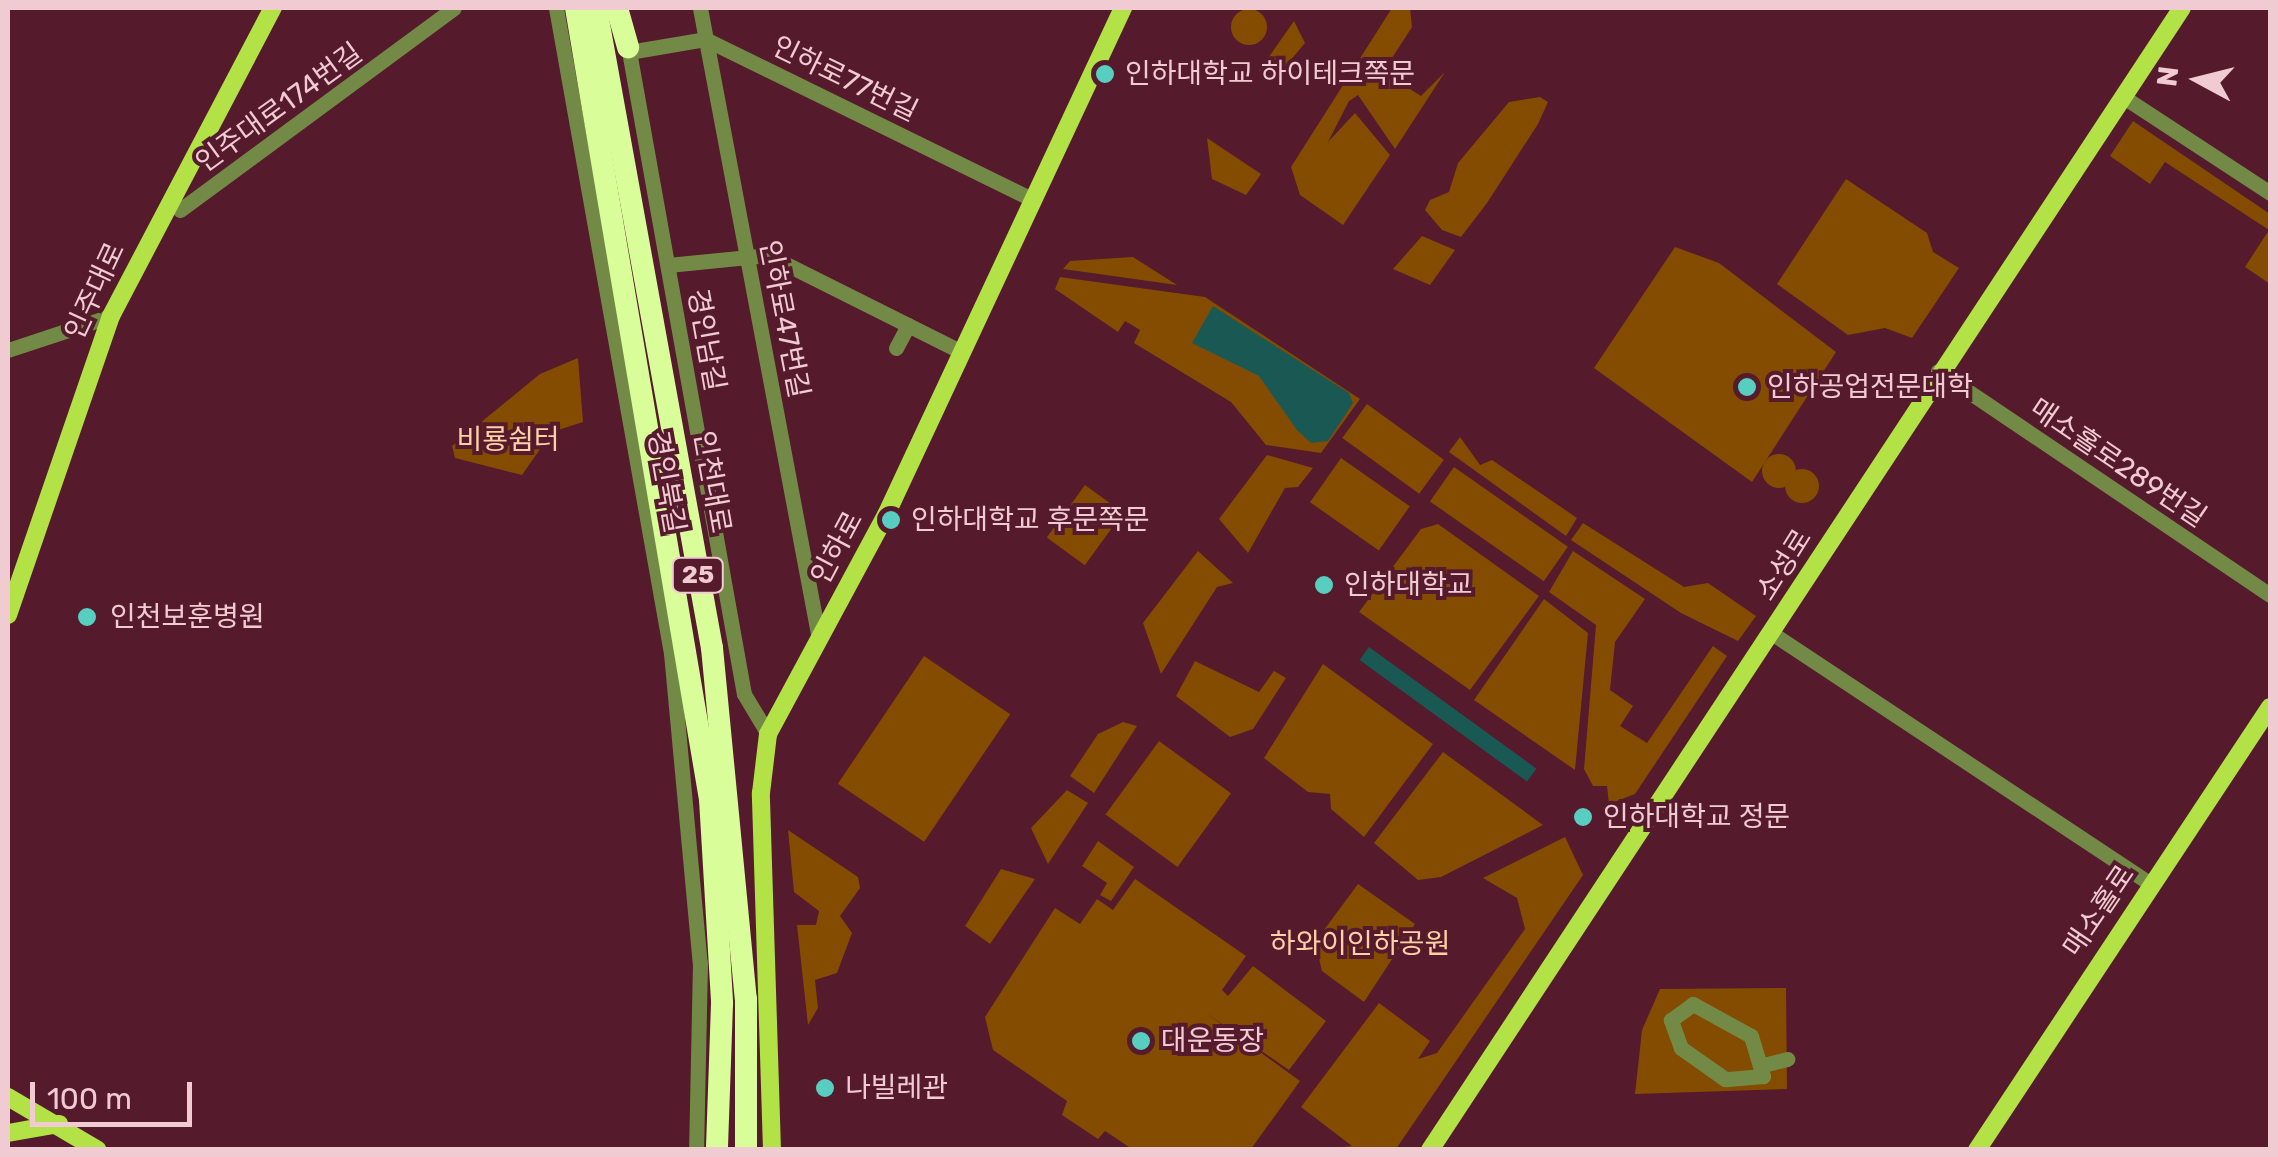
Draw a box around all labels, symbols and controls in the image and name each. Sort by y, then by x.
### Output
street label: 인하로77번길 [767,29,923,129]
north arrow [2148,30,2248,130]
street label: 인주대로174번길 [189,36,369,180]
place label: 인하대학교 하이테크쪽문 [1125,57,1415,91]
marker: 인하대학교 하이테크쪽문 [1094,63,1116,85]
text: N [2150,64,2185,88]
street label: 인주대로 [58,237,132,345]
street label: 인하로47번길 [752,237,816,401]
street label: 경인남길 [681,286,731,394]
place label: 인하공업전문대학 [1767,370,1973,404]
marker: 인하공업전문대학 [1736,376,1758,398]
street label: 매소홀로289번길 [2023,392,2213,534]
park label: 비룡쉼터 [456,423,560,457]
street label: 경인북길 [641,428,691,536]
street label: 인천대로 [687,428,737,536]
place label: 인하대학교 후문쪽문 [911,503,1150,537]
street label: 인하로 [804,506,870,590]
marker: 인하대학교 후문쪽문 [880,509,902,531]
street label: 소성로 [1749,523,1819,607]
road number: 25 [670,555,726,595]
place label: 인하대학교 [1344,568,1473,602]
marker: 인하대학교 [1313,574,1335,596]
place label: 인천보훈병원 [110,600,265,634]
marker: 인천보훈병원 [74,604,100,630]
place label: 인하대학교 정문 [1603,800,1790,834]
marker: 인하대학교 정문 [1572,806,1594,828]
street label: 매소홀로 [2056,859,2142,963]
park label: 하와이인하공원 [1270,927,1450,961]
place label: 대운동장 [1161,1024,1264,1058]
marker: 대운동장 [1130,1030,1152,1052]
scale bar [35,1062,198,1124]
place label: 나빌레관 [845,1071,948,1105]
marker: 나빌레관 [814,1077,836,1099]
text: 100 m [47,1081,132,1117]

